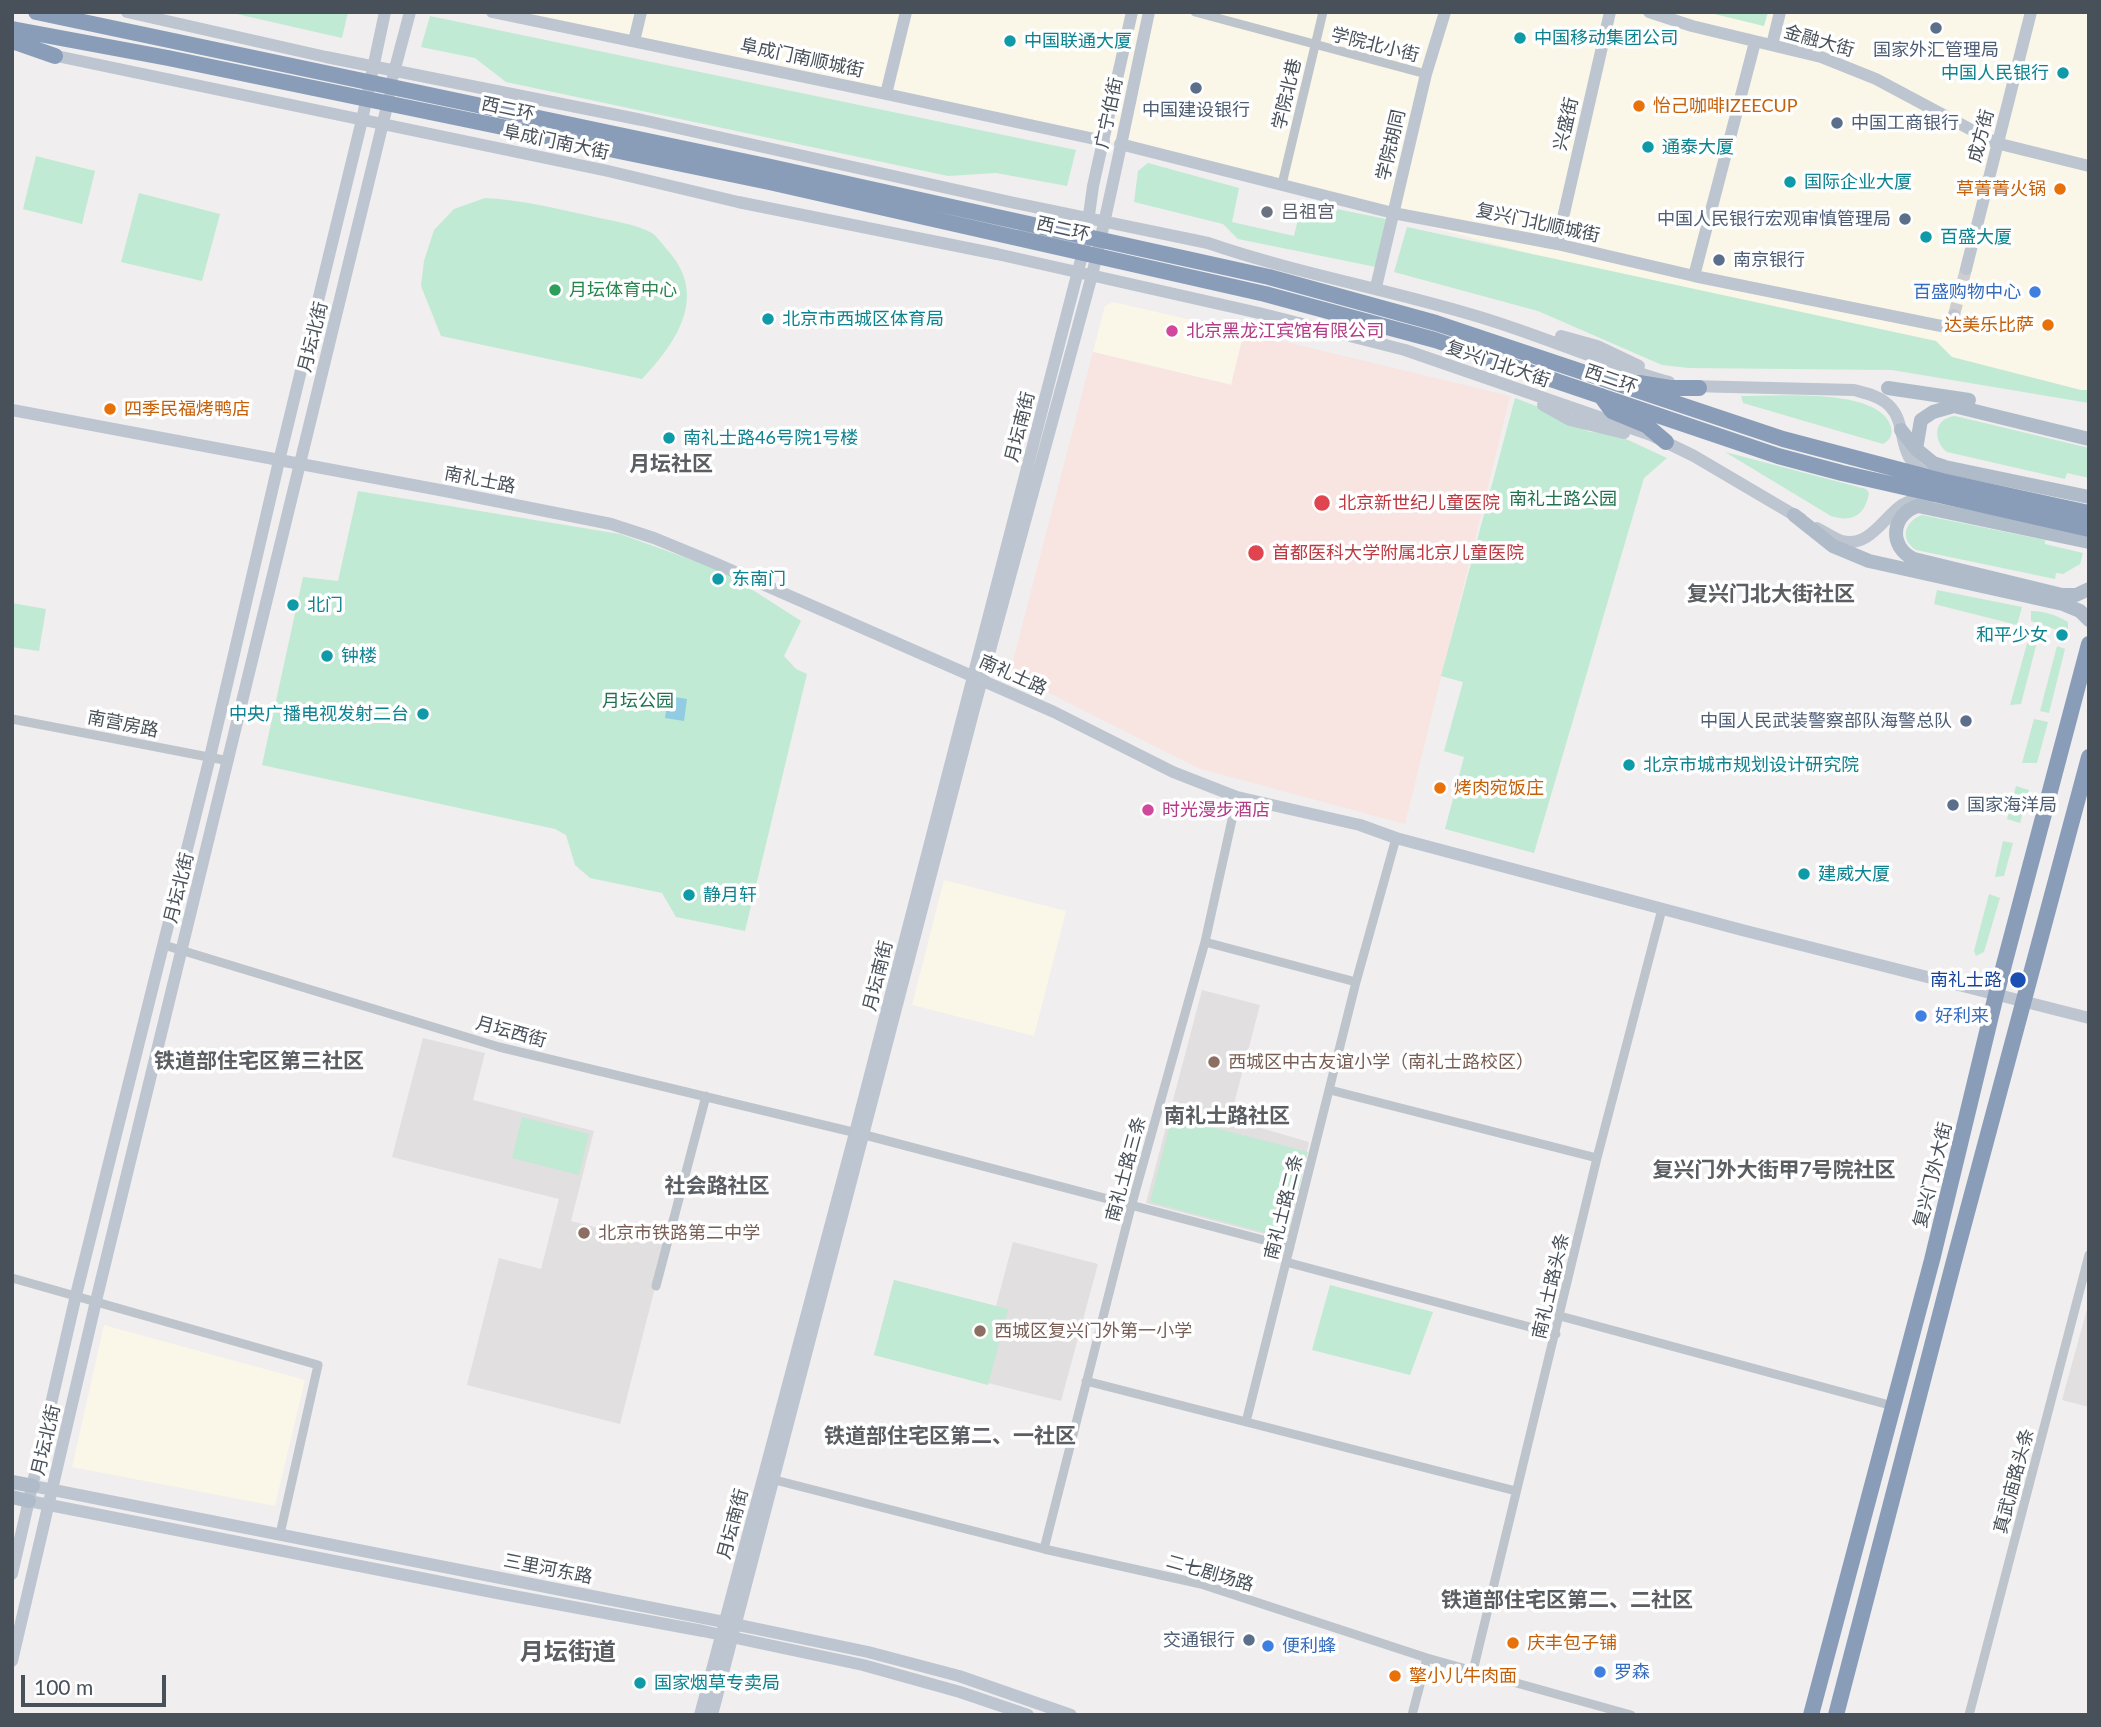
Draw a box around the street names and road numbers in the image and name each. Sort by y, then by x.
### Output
street label: 金融大街 [1781,21,1857,61]
street label: 学院北小街 [1329,24,1421,66]
street label: 阜成门南顺城街 [738,34,866,82]
street label: 学院北巷 [1268,56,1306,132]
street label: 广宁伯街 [1091,76,1127,150]
street label: 西二环 [479,93,537,125]
street label: 兴盛街 [1549,95,1583,153]
street label: 学院胡同 [1372,107,1410,183]
street label: 成方街 [1964,107,1998,165]
street label: 阜成门南大街 [501,120,611,164]
street label: 复兴门北顺城街 [1474,199,1602,247]
street label: 西二环 [1034,212,1092,246]
street label: 月坛北街 [294,299,332,375]
street label: 复兴门北大街 [1443,336,1553,392]
street label: 西二环 [1582,360,1640,398]
street label: 月坛南街 [1001,389,1039,465]
street label: 南礼士路 [443,463,517,497]
street label: 南礼士路 [976,650,1050,700]
street label: 南营房路 [86,707,160,741]
street label: 月坛北街 [160,850,198,926]
street label: 月坛南街 [859,938,897,1014]
street label: 月坛西街 [473,1012,549,1052]
street label: 南礼士路三条 [1102,1114,1150,1224]
street label: 复兴门外大街 [1909,1120,1957,1230]
street label: 南礼士路二条 [1260,1152,1308,1262]
street label: 南礼士路头条 [1528,1231,1574,1341]
street label: 月坛北街 [27,1402,65,1478]
street label: 真武庙路头条 [1990,1426,2038,1536]
street label: 月坛南街 [713,1486,753,1562]
street label: 三里河东路 [502,1550,594,1588]
street label: 二七剧场路 [1164,1550,1256,1596]

